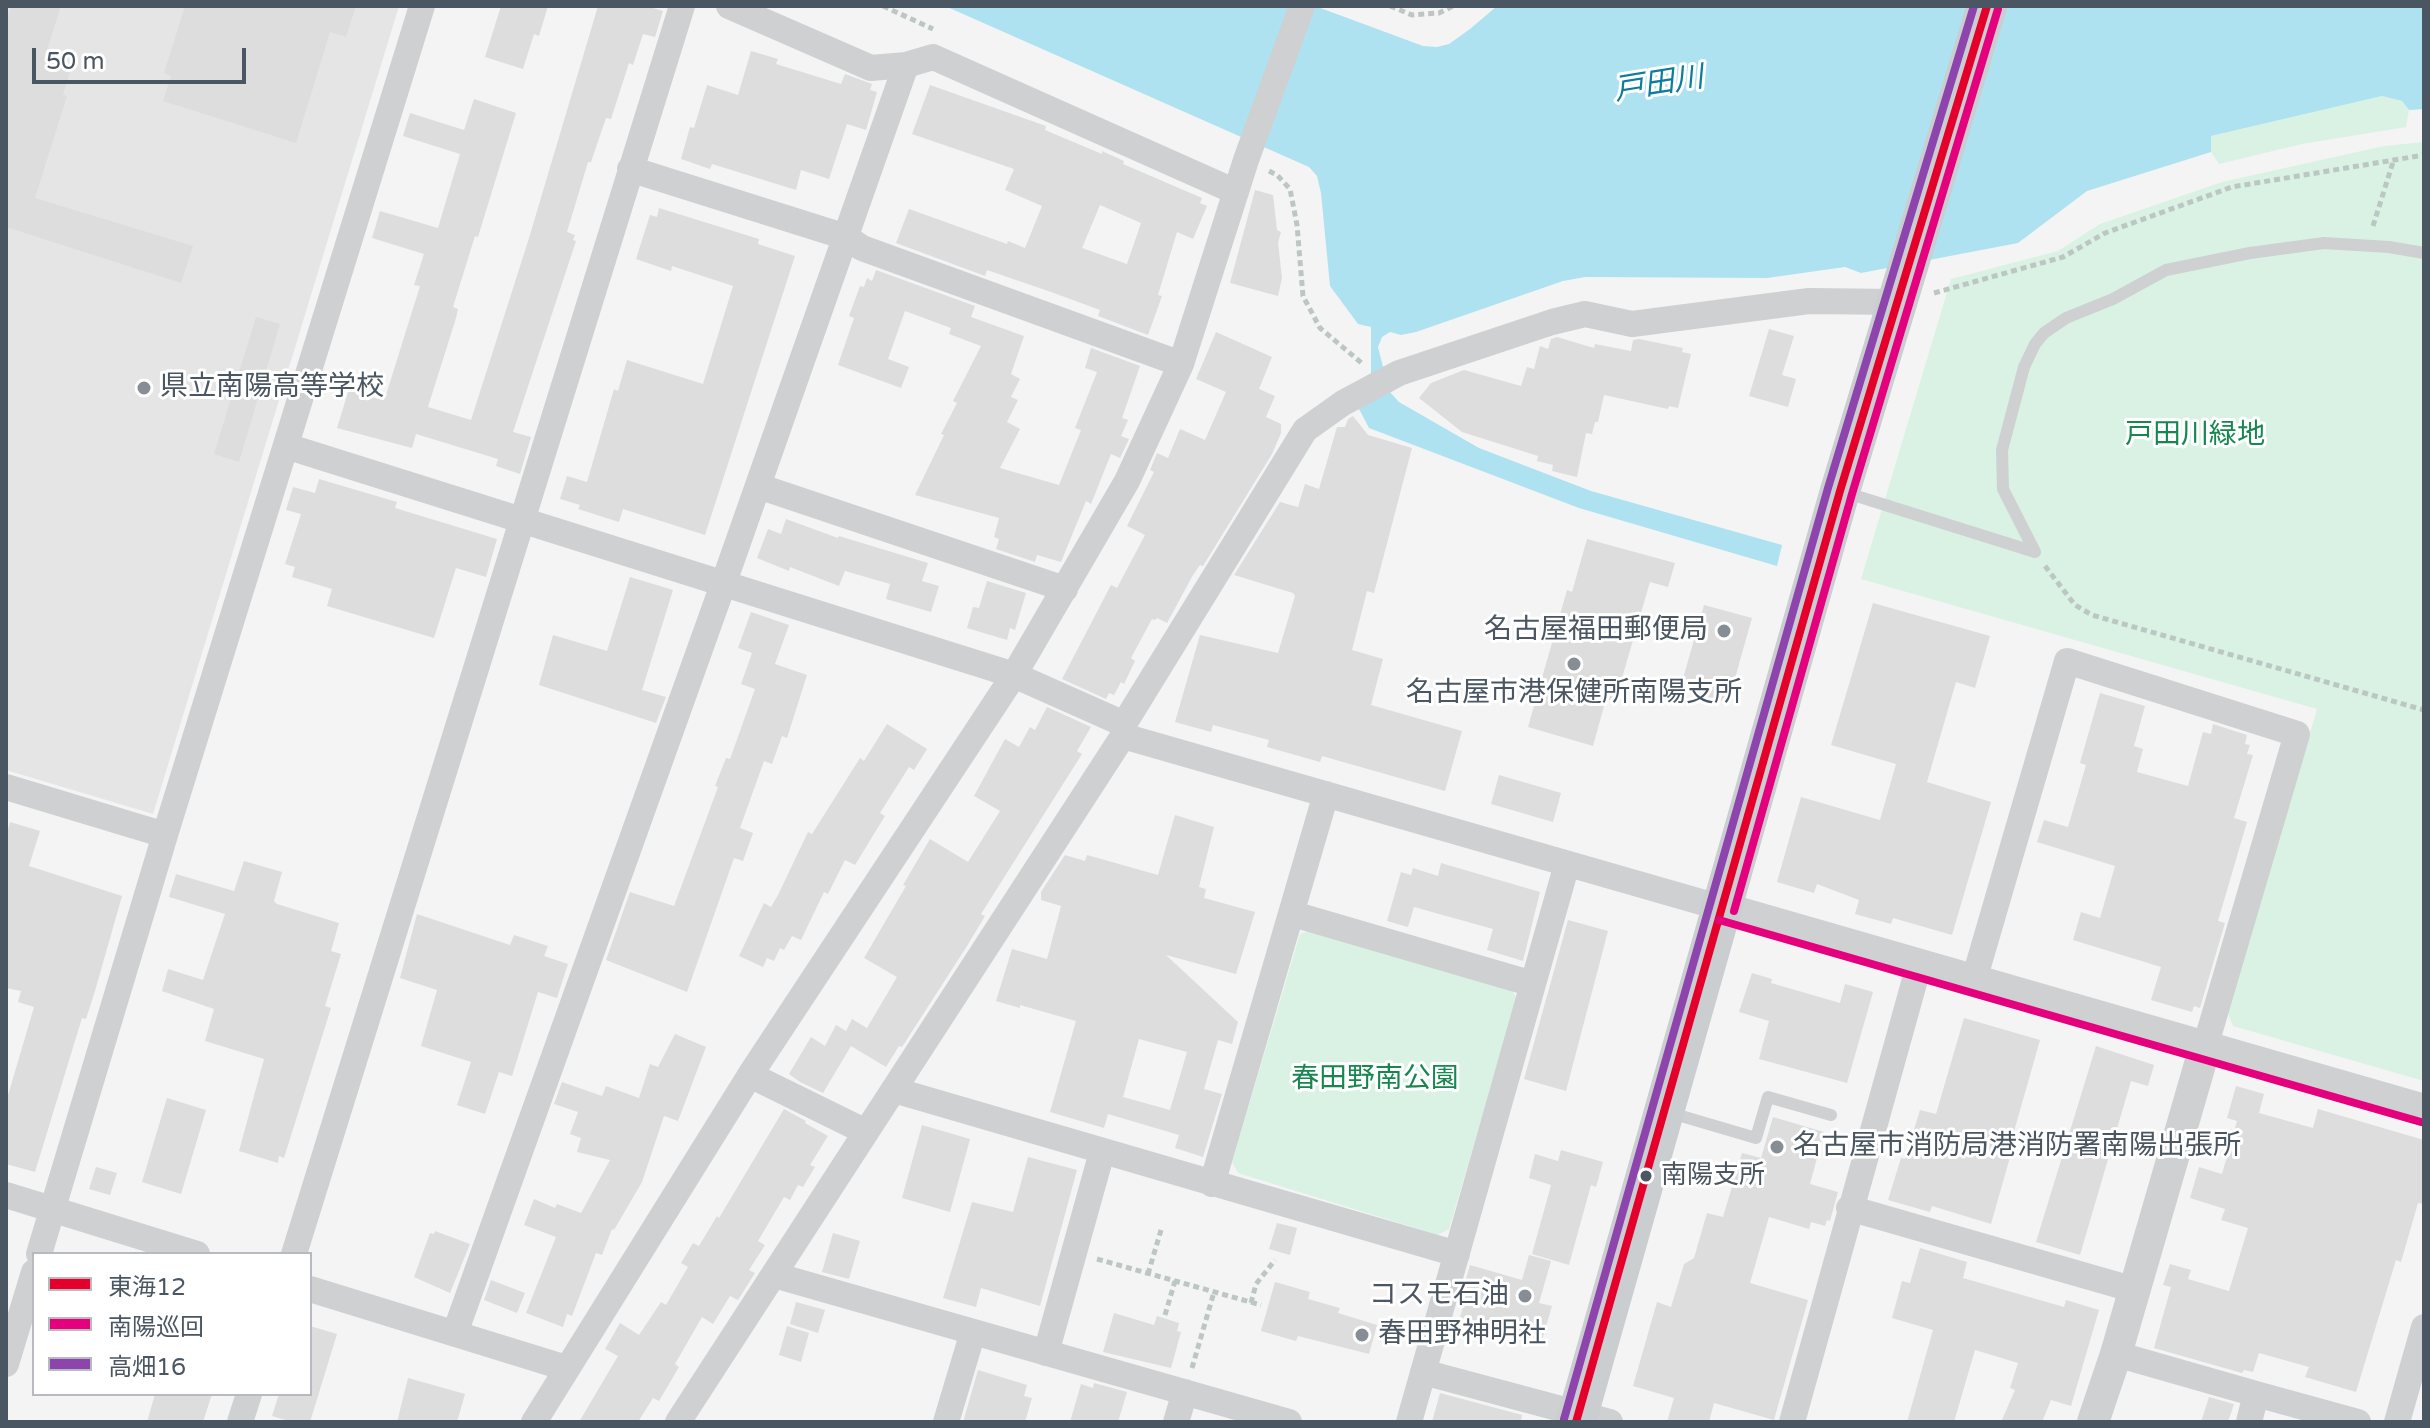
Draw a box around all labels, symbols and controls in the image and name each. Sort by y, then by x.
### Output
scale bar [36,32,250,82]
text: 50 m [46,47,104,76]
water label: 戸田川 [1612,60,1706,110]
place label: 県立南陽高等学校 [160,371,384,405]
marker: 県立南陽高等学校 [135,379,153,397]
park label: 戸田川緑地 [2125,419,2265,453]
place label: 名古屋福田郵便局 [1484,614,1708,648]
marker: 名古屋福田郵便局 [1715,622,1733,640]
marker: 名古屋市港保健所南陽支所 [1565,655,1583,673]
place label: 名古屋市港保健所南陽支所 [1406,677,1742,711]
park label: 春田野南公園 [1291,1063,1459,1097]
place label: 名古屋市消防局港消防署南陽出張所 [1793,1130,2241,1164]
marker: 名古屋市消防局港消防署南陽出張所 [1768,1138,1786,1156]
place label: 南陽支所 [1661,1160,1765,1192]
marker: 南陽支所 [1638,1168,1654,1184]
legend [32,1252,312,1396]
text: 東海12 [108,1273,186,1302]
place label: コスモ石油 [1369,1279,1509,1313]
marker: コスモ石油 [1516,1287,1534,1305]
text: 南陽巡回 [108,1313,204,1342]
place label: 春田野神明社 [1378,1318,1546,1352]
marker: 春田野神明社 [1353,1326,1371,1344]
text: 高畑16 [108,1353,186,1382]

